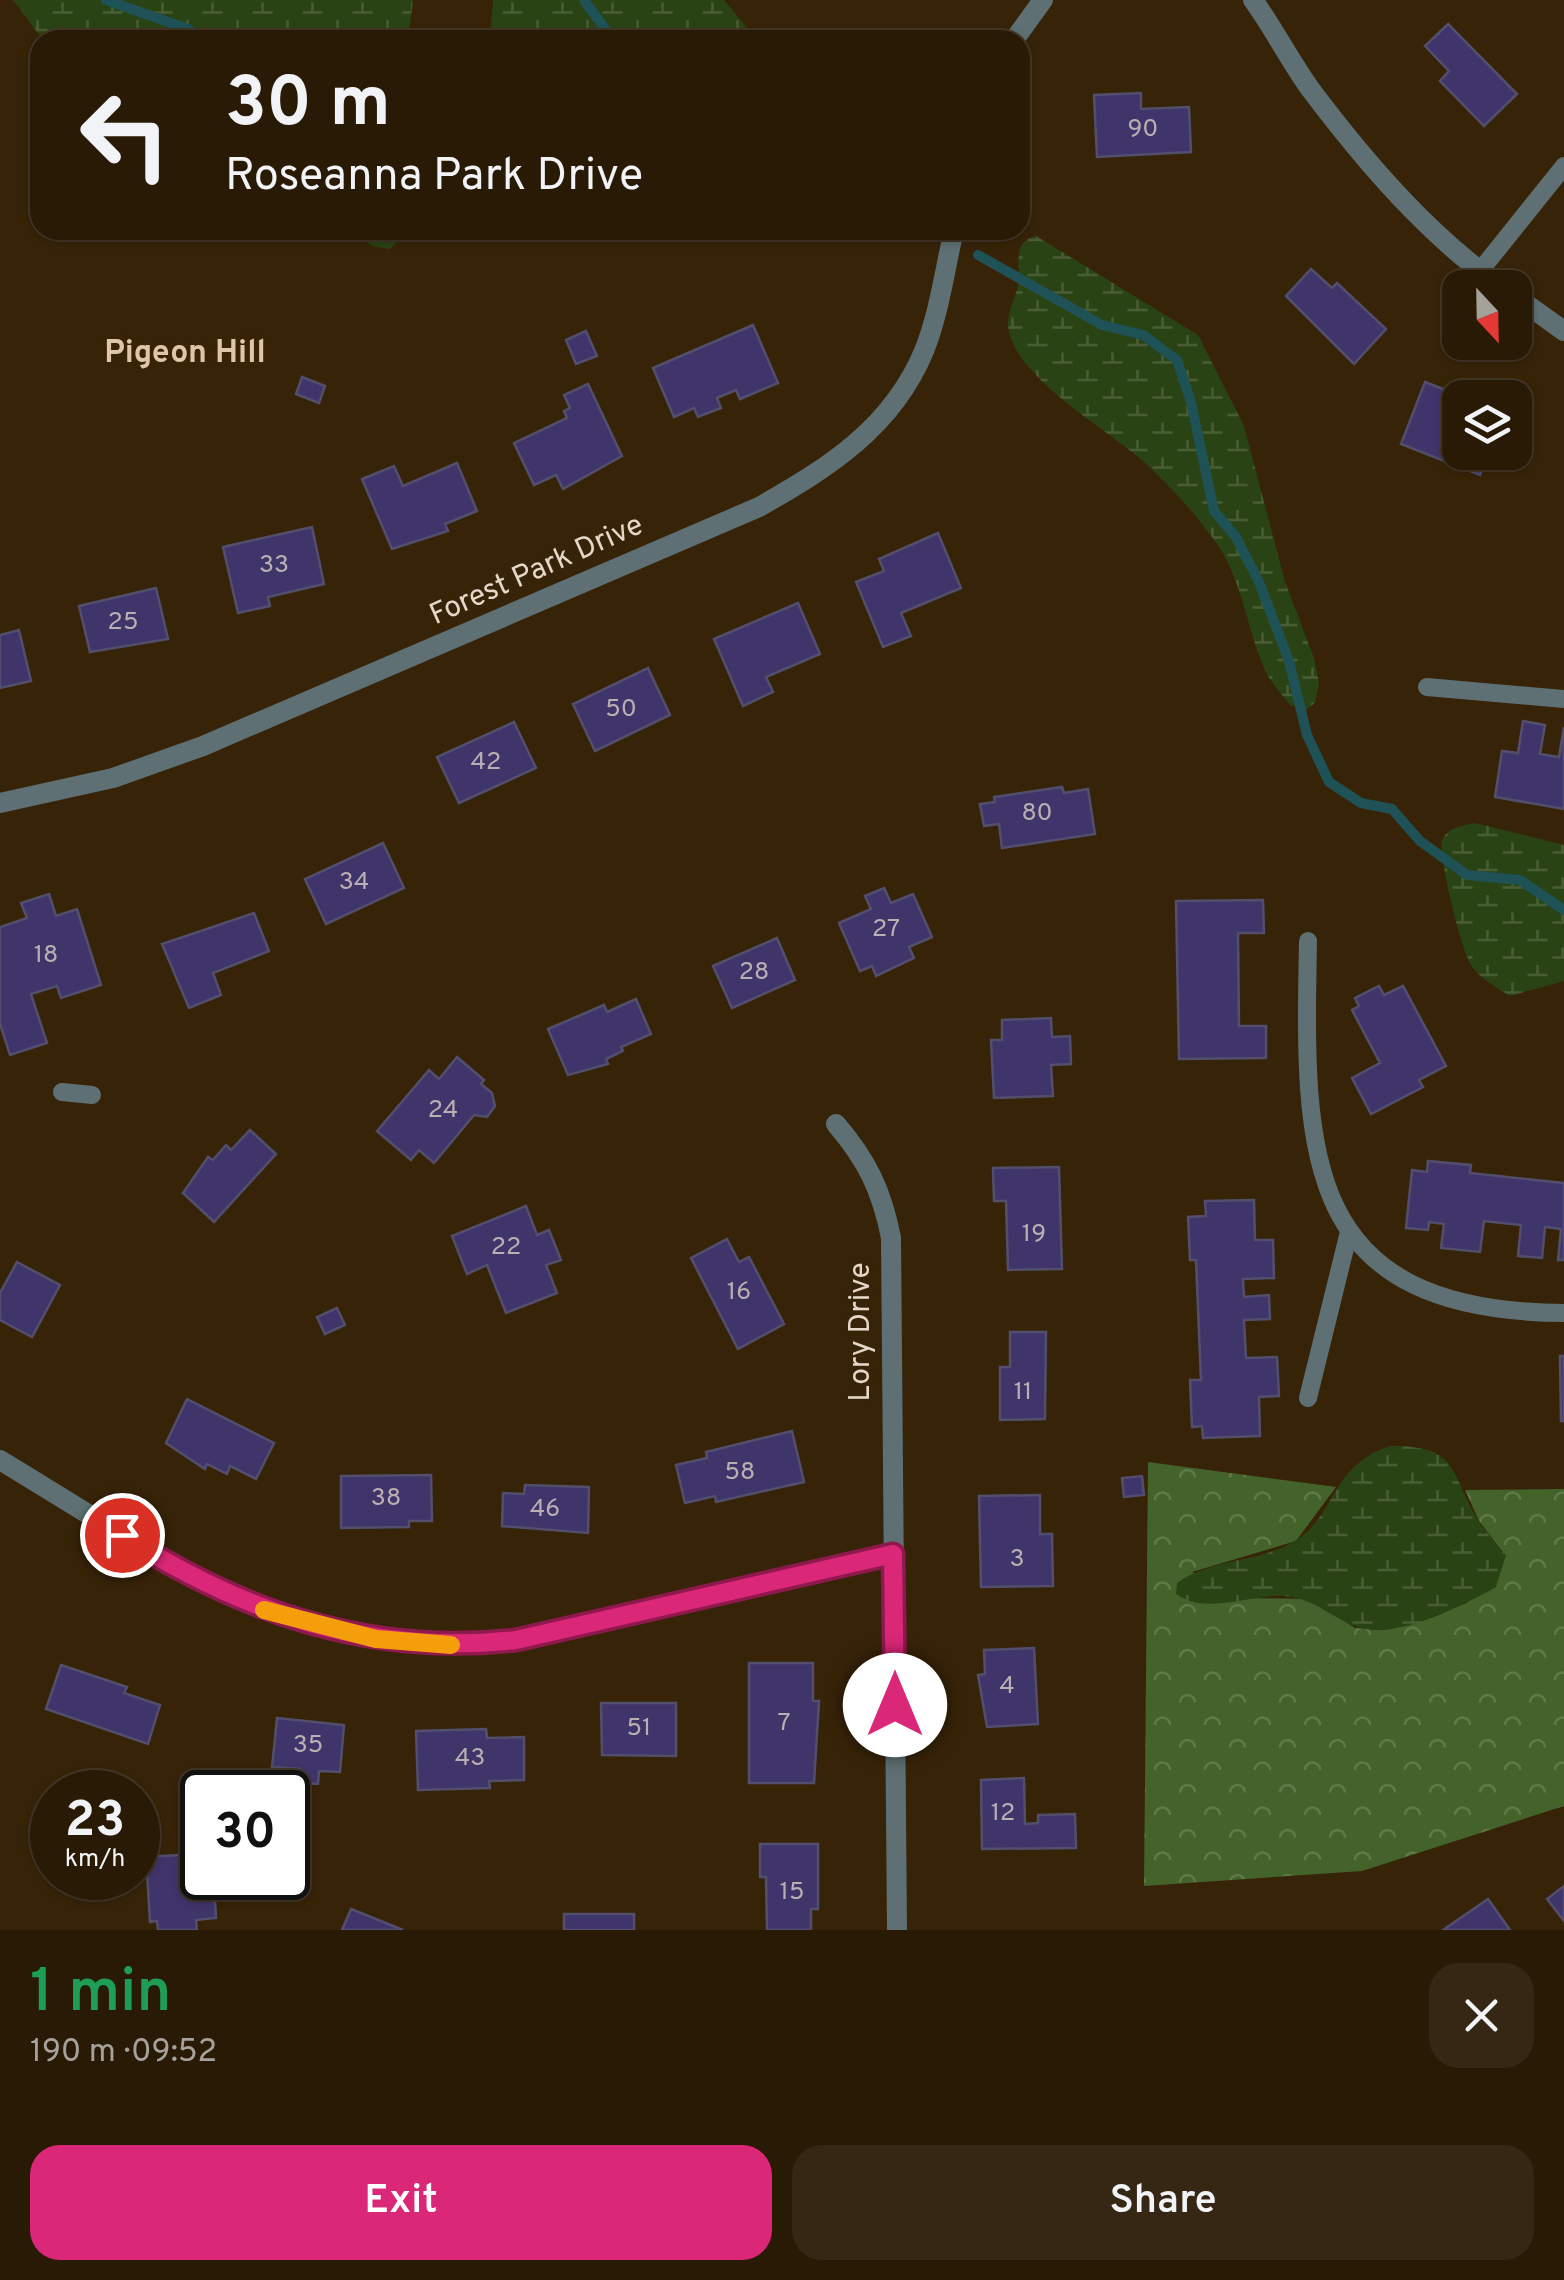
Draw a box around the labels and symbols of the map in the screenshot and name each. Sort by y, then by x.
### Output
house number: 90 [1128,114,1158,146]
north arrow [1442,270,1532,360]
district label: Pigeon Hill [104,334,266,374]
street label: Forest Park Drive [424,507,650,635]
house number: 33 [259,550,289,582]
house number: 25 [108,607,138,639]
house number: 50 [605,694,637,726]
house number: 42 [471,747,501,779]
house number: 80 [1021,798,1053,830]
house number: 34 [339,867,369,899]
house number: 27 [872,914,900,946]
house number: 18 [34,940,58,972]
house number: 28 [739,957,769,989]
house number: 24 [428,1095,458,1127]
house number: 19 [1022,1219,1046,1251]
house number: 22 [491,1232,521,1264]
street label: Lory Drive [843,1262,880,1402]
house number: 16 [727,1277,751,1309]
house number: 11 [1014,1377,1032,1409]
house number: 58 [725,1457,755,1489]
house number: 38 [371,1483,401,1515]
pin [80,1493,165,1578]
house number: 46 [530,1494,560,1526]
house number: 3 [1009,1544,1025,1576]
position arrow [843,1653,947,1757]
house number: 4 [999,1671,1015,1703]
house number: 7 [777,1708,791,1740]
house number: 51 [627,1713,651,1745]
house number: 35 [293,1730,323,1762]
house number: 43 [455,1743,485,1775]
speed limit sign: 30 [180,1770,310,1900]
house number: 12 [991,1798,1015,1830]
house number: 15 [780,1877,804,1909]

